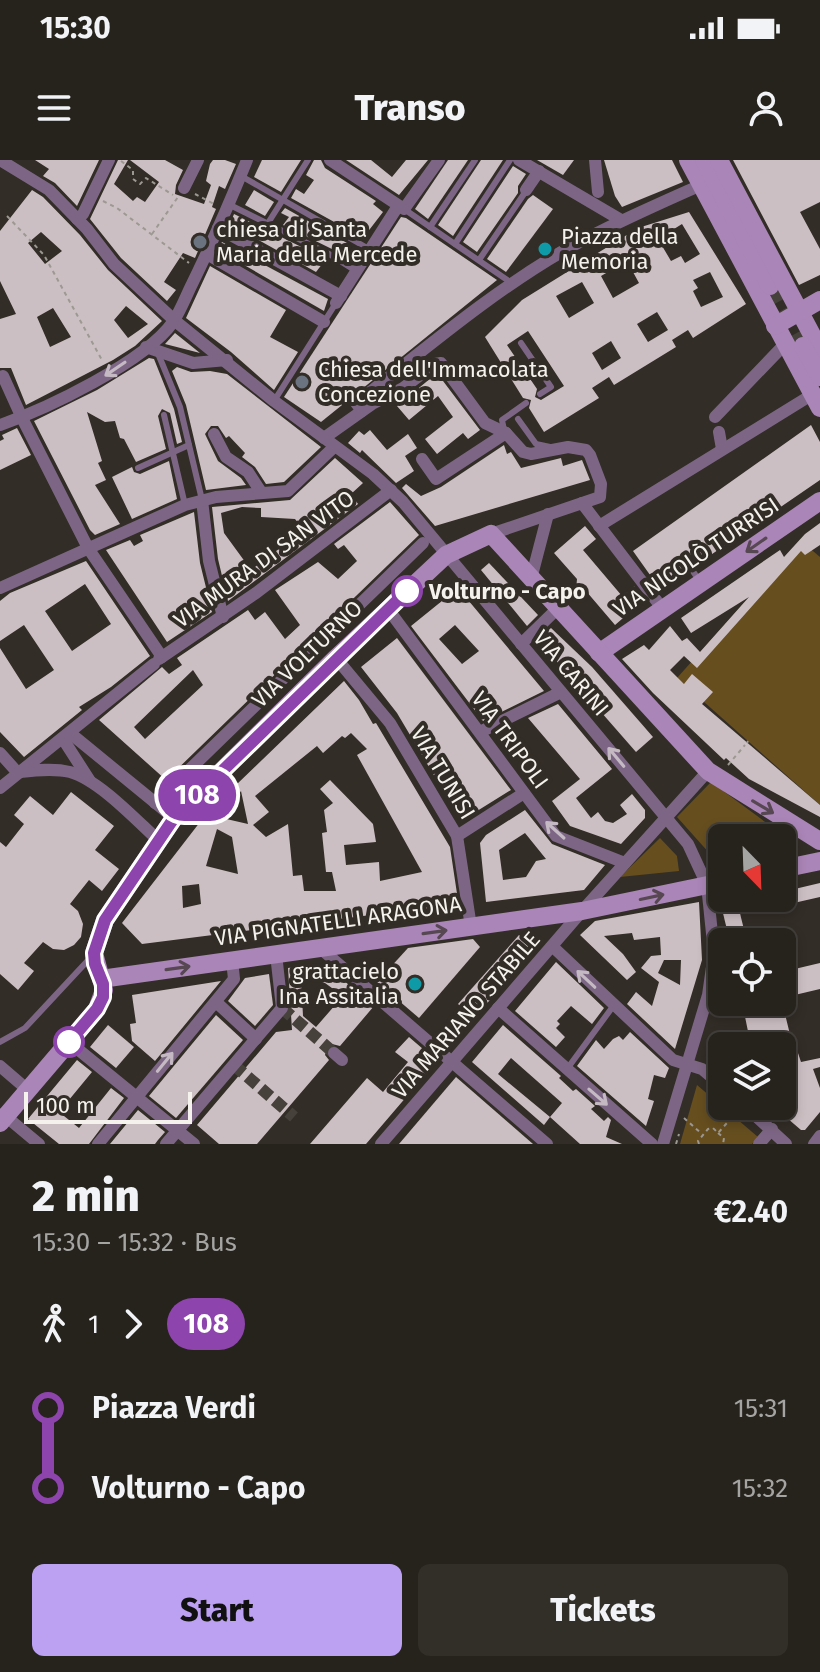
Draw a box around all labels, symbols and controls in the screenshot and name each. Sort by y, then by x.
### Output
text: 15:30 [40,10,111,46]
icon: menu [32,86,76,130]
text: Transo [354,86,466,130]
icon: person [744,86,788,130]
place label: chiesa di Santa Maria della Mercede [216,216,417,268]
place label: Piazza della Memoria [561,223,679,275]
marker: chiesa di Santa Maria della Mercede [191,233,209,251]
marker: Piazza della Memoria [536,240,554,258]
place label: Chiesa dell'Immacolata Concezione [318,356,549,408]
one-way arrow [104,361,126,378]
marker: Chiesa dell'Immacolata Concezione [293,373,311,391]
street label: VIA MURA DI SAN VITO [168,484,360,634]
street label: VIA NICOLÒ TURRISI [608,491,784,623]
one-way arrow [745,537,767,553]
marker: Volturno - Capo [392,576,422,606]
place label: Volturno - Capo [428,578,586,605]
street label: VIA VOLTURNO [246,595,368,713]
street label: VIA CARINI [527,625,615,721]
street label: VIA TRIPOLI [466,686,554,794]
street label: VIA TUNISI [405,722,481,824]
one-way arrow [607,748,625,768]
line badge: 108 [151,769,243,821]
text: 108 [174,778,220,811]
one-way arrow [751,799,774,815]
one-way arrow [545,821,566,840]
north arrow [708,824,796,912]
map controls [708,824,796,1120]
one-way arrow [638,889,664,904]
street label: VIA PIGNATELLI ARAGONA [213,890,464,952]
one-way arrow [422,924,447,939]
street label: VIA MARIANO STABILE [386,926,546,1104]
button: locate [708,928,796,1016]
place label: grattacielo Ina Assitalia [279,958,399,1010]
one-way arrow [164,960,191,975]
one-way arrow [577,970,597,988]
marker: grattacielo Ina Assitalia [406,975,424,993]
unlabelled marker [54,1027,84,1057]
button: layers [708,1032,796,1120]
one-way arrow [156,1052,174,1073]
scale bar [24,1088,192,1124]
one-way arrow [588,1088,608,1106]
text: 100 m [36,1092,95,1119]
text: 2 min [32,1170,140,1223]
text: €2.40 [714,1194,788,1230]
text: 15:30 – 15:32 · Bus [32,1227,237,1258]
icon: walk [32,1302,76,1346]
icon: forward [111,1302,155,1346]
text: 108 [183,1307,229,1340]
text: 1 [88,1309,99,1340]
text: Piazza Verdi [92,1390,256,1426]
text: 15:31 [734,1393,788,1424]
text: Volturno - Capo [92,1470,306,1506]
text: 15:32 [732,1473,788,1504]
button: Start [32,1564,402,1656]
button: Tickets [418,1564,788,1656]

